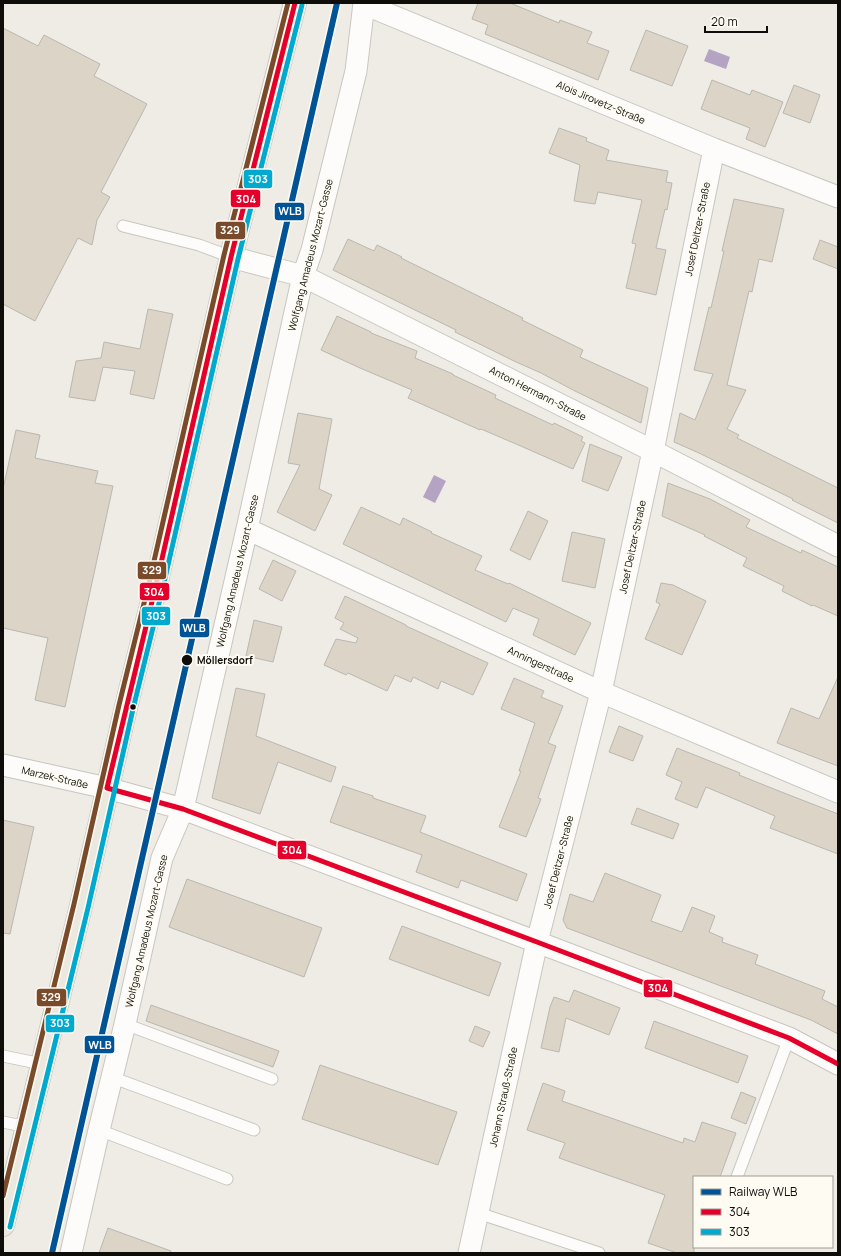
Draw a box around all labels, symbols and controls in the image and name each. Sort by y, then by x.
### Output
scale bar [705,8,767,34]
text: 20 m [711,13,738,30]
street label: Alois Jirovetz-Straße [554,77,648,127]
line badge: 303 [243,169,273,189]
text: 303 [248,171,268,186]
street label: Wolfgang Amadeus Mozart-Gasse [284,177,336,333]
street label: Josef Deitzer-Straße [681,181,713,277]
line badge: 304 [230,189,261,208]
text: 304 [236,191,256,206]
line badge: WLB [274,202,305,221]
text: WLB [278,203,302,218]
line badge: 329 [215,221,246,240]
text: 329 [220,222,240,237]
street label: Anton Hermann-Straße [487,362,589,424]
street label: Wolfgang Amadeus Mozart-Gasse [213,493,261,649]
street label: Josef Deitzer-Straße [615,499,649,595]
line badge: 329 [137,561,167,580]
text: 329 [142,562,162,577]
line badge: 304 [139,582,170,601]
text: 304 [144,584,164,599]
line badge: 303 [141,606,171,626]
text: 303 [146,608,166,623]
line badge: WLB [179,618,210,638]
text: WLB [182,620,206,635]
street label: Anningerstraße [506,643,577,686]
marker: Möllersdorf [180,653,194,667]
place label: Möllersdorf [197,653,253,667]
unlabelled marker [128,702,138,712]
street label: Marzek-Straße [20,763,90,792]
street label: Josef Deitzer-Straße [540,814,576,910]
line badge: 304 [277,840,307,860]
text: 304 [282,842,302,857]
street label: Wolfgang Amadeus Mozart-Gasse [122,853,170,1009]
line badge: 304 [643,979,673,998]
text: 304 [648,980,668,995]
line badge: 329 [36,988,67,1007]
text: 329 [41,989,61,1004]
line badge: 303 [45,1014,75,1033]
text: 303 [50,1015,70,1030]
line badge: WLB [84,1035,115,1054]
text: WLB [88,1037,112,1052]
street label: Johann Strauß-Straße [486,1045,520,1148]
legend [693,1176,833,1248]
text: Railway WLB [729,1183,797,1200]
text: 304 [729,1203,750,1220]
text: 303 [729,1223,750,1240]

